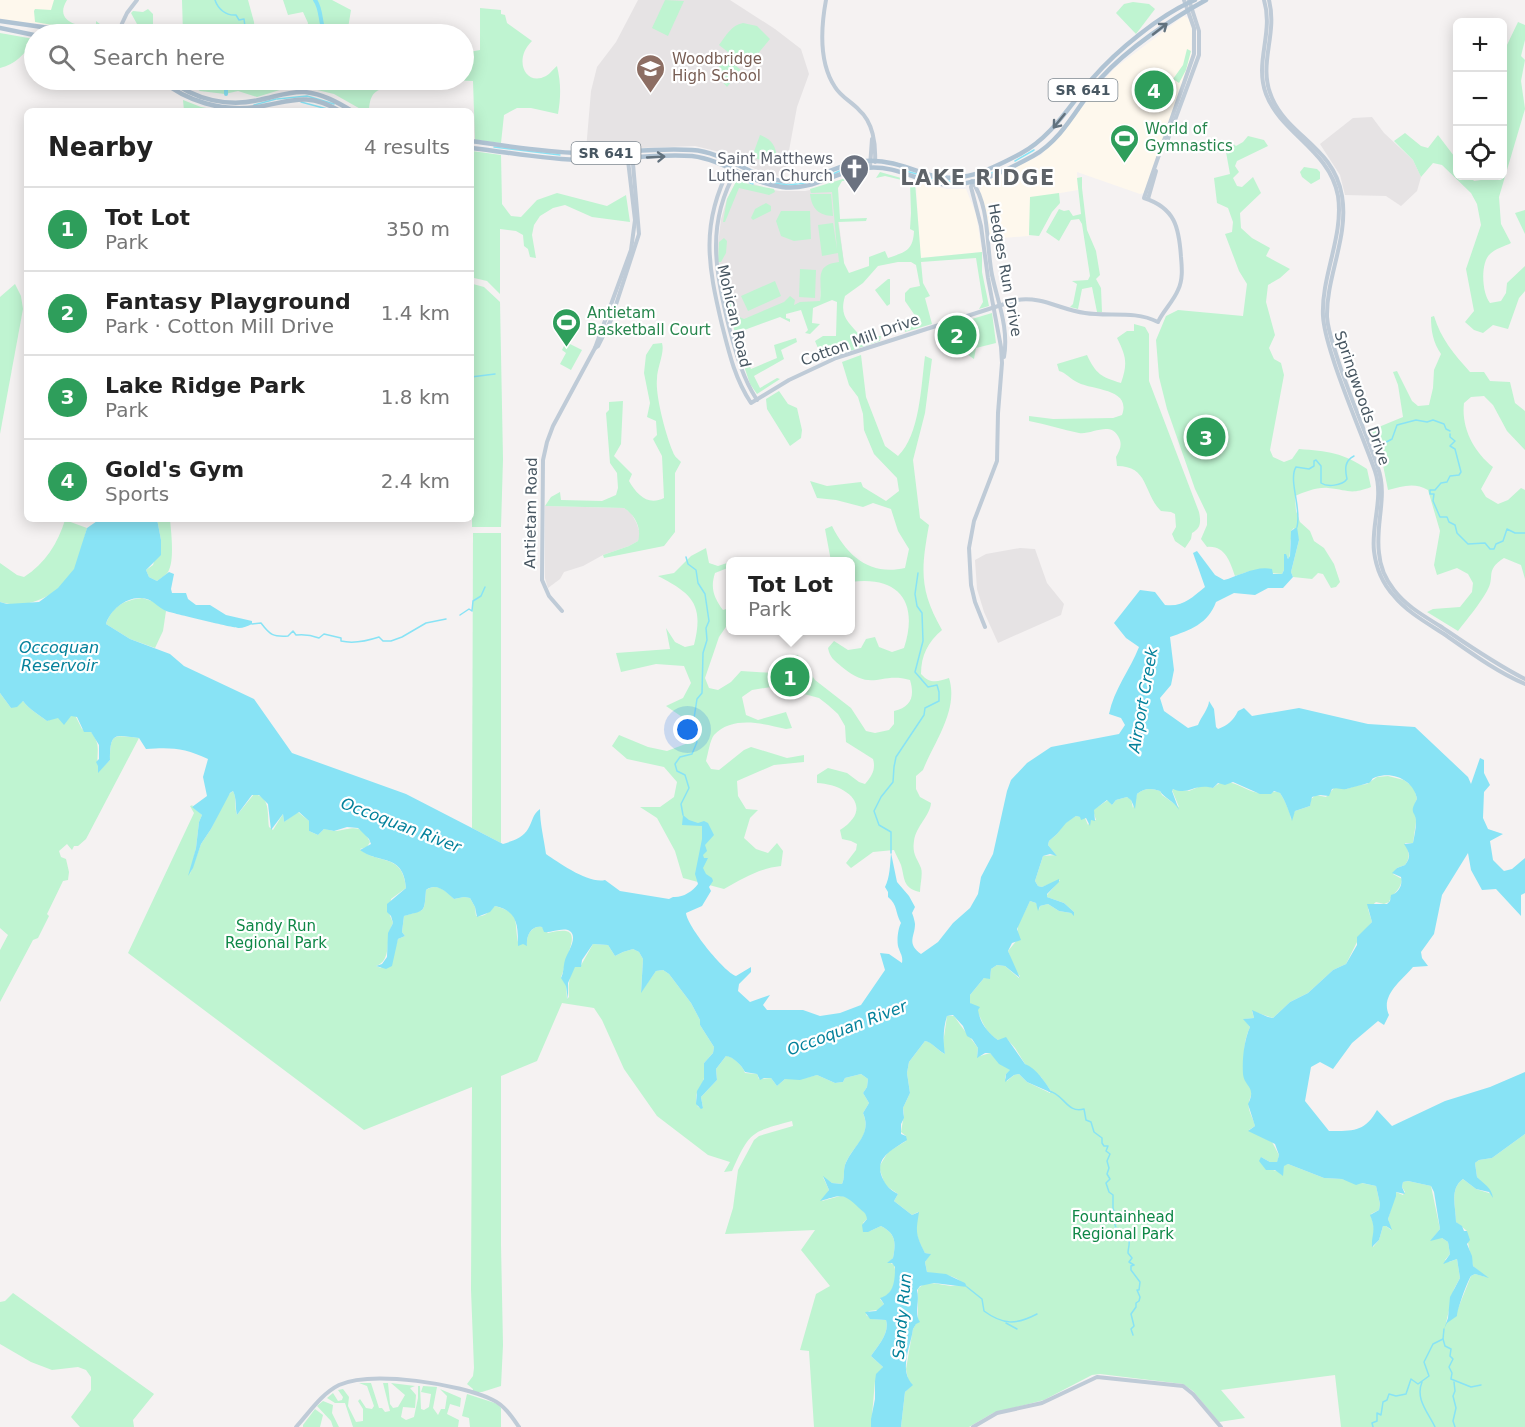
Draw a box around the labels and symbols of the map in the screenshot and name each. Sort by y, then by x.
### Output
one-way arrow [1152,22,1168,35]
place label: Woodbridge High School [672,50,762,85]
school or university icon: Woodbridge High School [635,52,667,94]
pin: 4 [1134,68,1174,112]
road number: SR 641 [1048,79,1118,101]
one-way arrow [1052,113,1066,128]
place label: World of Gymnastics [1145,120,1233,155]
sports icon: World of Gymnastics [1108,122,1140,164]
road number: SR 641 [572,142,640,164]
place label: Saint Matthews Lutheran Church [708,150,833,185]
one-way arrow [646,152,666,163]
church icon: Saint Matthews Lutheran Church [838,152,870,194]
district label: LAKE RIDGE [900,166,1056,190]
street label: Hedges Run Drive [984,202,1026,338]
street label: Mohican Road [713,263,755,369]
place label: Antietam Basketball Court [587,304,711,339]
sports icon: Antietam Basketball Court [550,306,582,348]
street label: Cotton Mill Drive [798,310,922,370]
pin: 2 [938,312,976,358]
street label: Springwoods Drive [1331,328,1393,468]
pin: 3 [1186,414,1226,460]
street label: Antietam Road [521,457,541,569]
water label: Occoquan Reservoir [19,638,99,675]
water label: Airport Creek [1124,645,1162,755]
pin: 1 [770,654,810,700]
your location [673,715,702,744]
water label: Occoquan River [338,793,465,857]
park label: Sandy Run Regional Park [225,917,327,952]
water label: Occoquan River [784,996,911,1060]
park label: Fountainhead Regional Park [1072,1208,1174,1243]
water label: Sandy Run [889,1272,915,1360]

